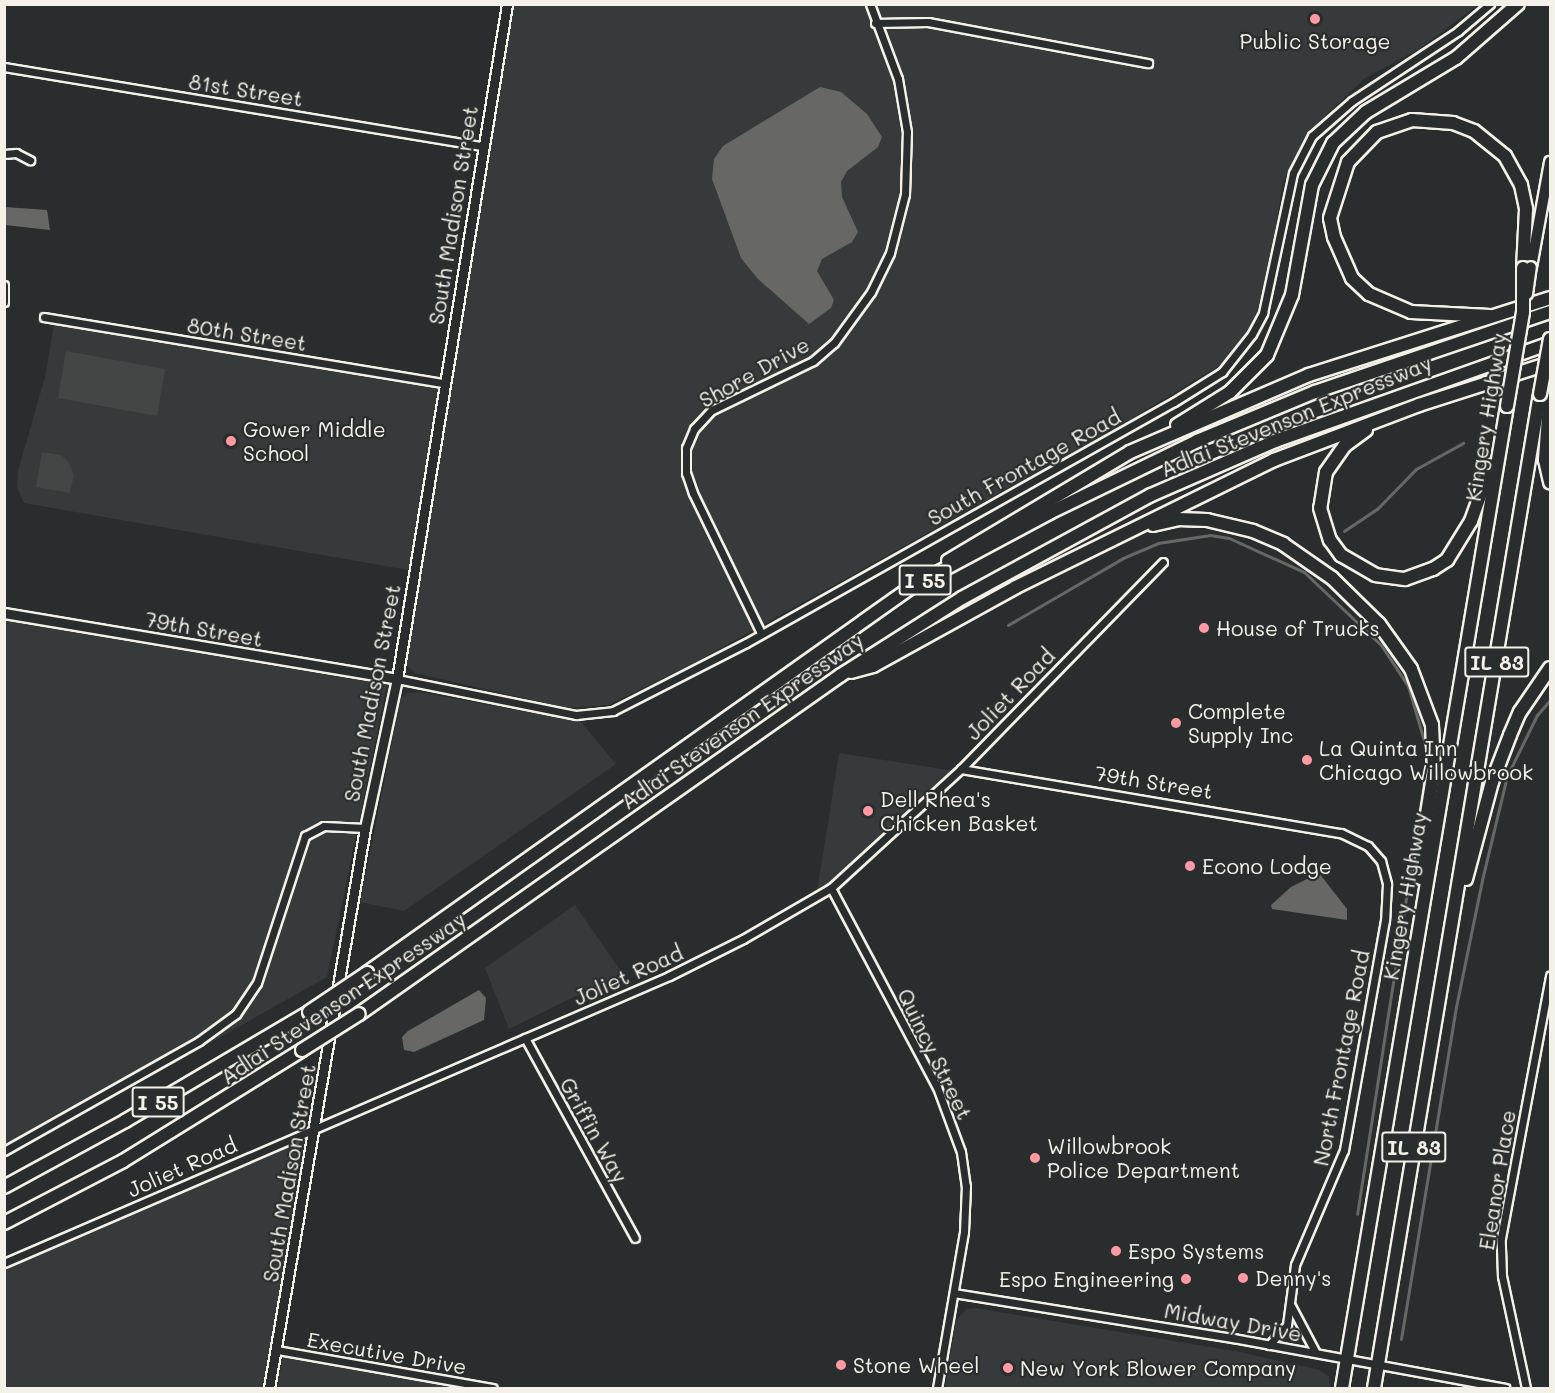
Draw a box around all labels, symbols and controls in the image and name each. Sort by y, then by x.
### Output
marker: Public Storage [1308,12,1322,26]
place label: Public Storage [1240,28,1390,54]
street label: 81st Street [187,69,305,111]
street label: South Madison Street [423,104,483,326]
street label: 80th Street [186,312,308,356]
street label: Shore Drive [695,331,813,413]
street label: Kingery Highway [1460,331,1512,503]
street label: Adlai Stevenson Expressway [1157,350,1435,482]
street label: South Frontage Road [923,404,1125,530]
place label: Gower Middle School [243,416,386,466]
marker: Gower Middle School [224,434,238,448]
road number: I 55 [898,563,952,597]
street label: South Madison Street [339,582,405,804]
street label: 79th Street [143,606,265,652]
place label: House of Trucks [1216,615,1380,641]
marker: House of Trucks [1197,621,1211,635]
street label: Adlai Stevenson Expressway [616,627,868,815]
street label: Joliet Road [960,643,1060,745]
road number: IL 83 [1464,645,1530,679]
place label: Complete Supply Inc [1188,698,1293,748]
marker: Complete Supply Inc [1169,716,1183,730]
place label: La Quinta Inn Chicago Willowbrook [1319,735,1533,785]
marker: La Quinta Inn Chicago Willowbrook [1300,753,1314,767]
street label: 79th Street [1093,760,1215,804]
place label: Dell Rhea's Chicken Basket [880,786,1038,836]
marker: Dell Rhea's Chicken Basket [861,804,875,818]
street label: Kingery Highway [1378,810,1432,982]
place label: Econo Lodge [1202,853,1332,879]
marker: Econo Lodge [1183,859,1197,873]
street label: Adlai Stevenson Expressway [216,906,470,1090]
street label: Joliet Road [569,940,687,1010]
street label: North Frontage Road [1308,948,1374,1168]
street label: Quincy Street [892,984,978,1124]
street label: South Madison Street [257,1062,321,1284]
street label: Griffin Way [555,1073,633,1187]
road number: I 55 [131,1085,185,1119]
street label: Eleanor Place [1474,1108,1520,1252]
road number: IL 83 [1381,1130,1447,1164]
street label: Joliet Road [123,1132,241,1202]
place label: Willowbrook Police Department [1047,1133,1240,1183]
marker: Willowbrook Police Department [1028,1151,1042,1165]
place label: Espo Systems [1128,1238,1265,1264]
marker: Espo Systems [1109,1244,1123,1258]
place label: Denny's [1255,1265,1332,1291]
place label: Espo Engineering [999,1266,1174,1292]
marker: Denny's [1236,1271,1250,1285]
marker: Espo Engineering [1179,1272,1193,1286]
street label: Midway Drive [1162,1298,1304,1346]
street label: Executive Drive [305,1327,469,1379]
place label: Stone Wheel [853,1352,979,1378]
place label: New York Blower Company [1020,1355,1296,1381]
marker: Stone Wheel [834,1358,848,1372]
marker: New York Blower Company [1001,1361,1015,1375]

